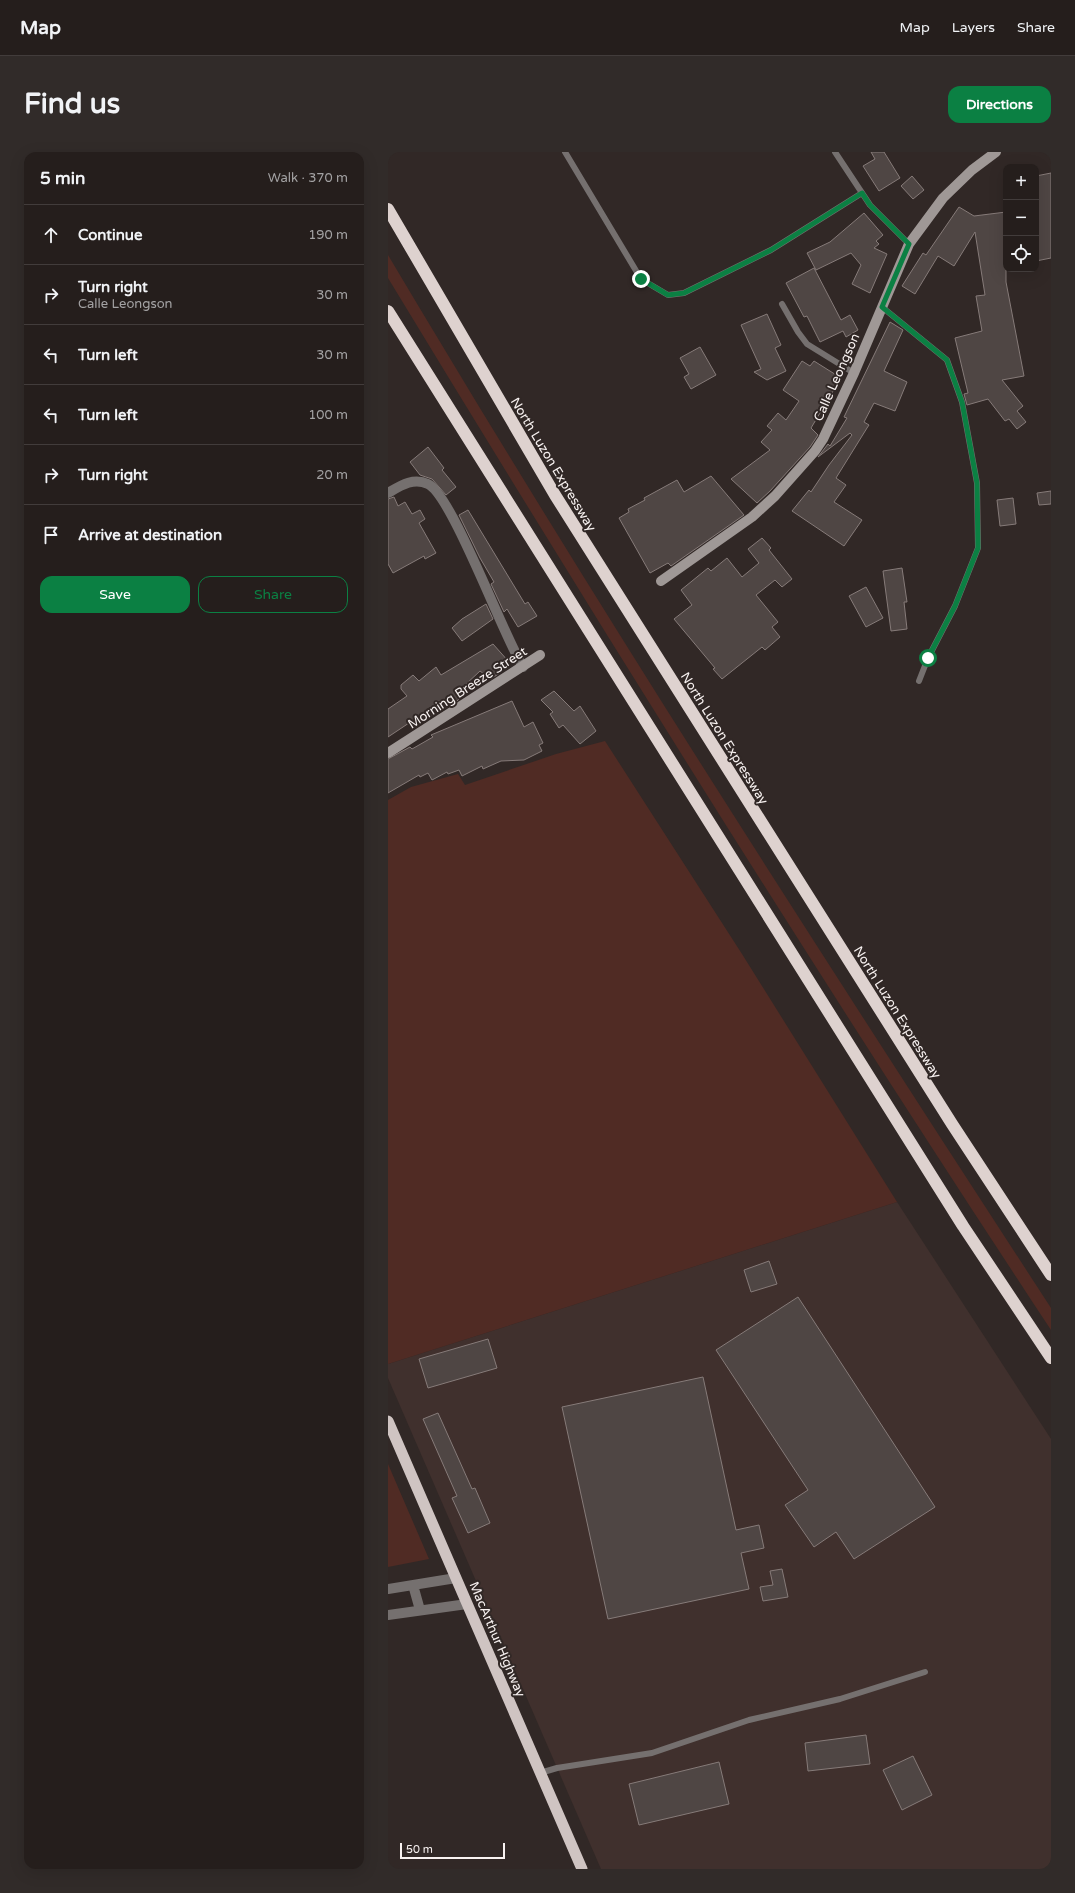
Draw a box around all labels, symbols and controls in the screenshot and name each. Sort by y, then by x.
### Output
text: Map [20,17,61,39]
text: Map [900,19,930,36]
text: Layers [952,19,995,36]
text: Share [1017,19,1055,36]
button: Directions [948,86,1051,123]
text: Find us [24,87,120,121]
map controls [1003,164,1039,272]
button: + [1003,164,1039,200]
text: 5 min [40,168,85,189]
text: Walk · 370 m [268,170,348,186]
button: − [1003,200,1039,236]
icon: ahead [40,224,62,246]
text: Continue [78,226,142,244]
text: 190 m [308,227,348,243]
button: locate [1003,236,1039,272]
route end [632,270,650,288]
text: Turn right [78,278,148,296]
icon: right [40,284,62,306]
text: 30 m [316,287,348,303]
text: Calle Leongson [78,296,172,312]
street label: Calle Leongson [810,331,863,424]
icon: left [40,344,62,366]
text: Turn left [78,346,138,364]
text: 30 m [316,347,348,363]
street label: North Luzon Expressway [507,395,599,534]
icon: left [40,404,62,426]
text: Turn left [78,406,138,424]
text: 100 m [308,407,348,423]
icon: right [40,464,62,486]
text: Turn right [78,466,148,484]
text: 20 m [316,467,348,483]
icon: arrive [40,524,62,546]
text: Arrive at destination [78,526,222,544]
button: Save [40,576,190,613]
button: Share [198,576,348,613]
street label: Morning Breeze Street [405,643,530,732]
route start [919,649,937,667]
street label: North Luzon Expressway [677,669,771,808]
street label: North Luzon Expressway [850,943,944,1082]
street label: MacArthur Highway [466,1579,529,1700]
scale bar [400,1841,505,1860]
text: 50 m [406,1843,433,1856]

